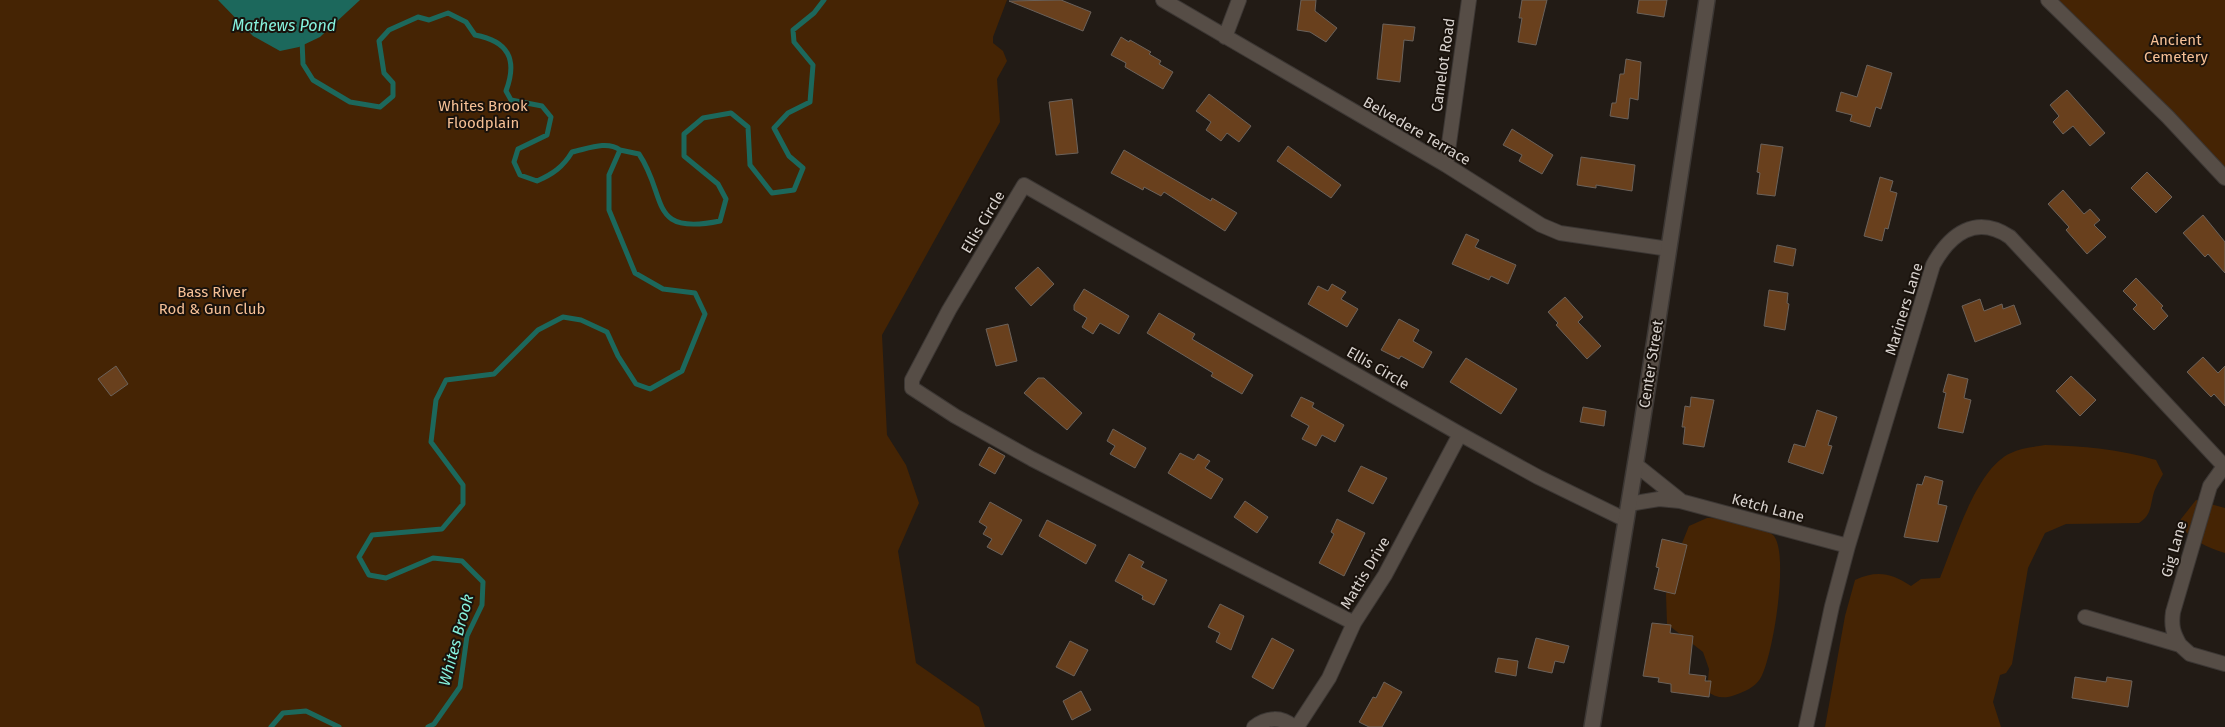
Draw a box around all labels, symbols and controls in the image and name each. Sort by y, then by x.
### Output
water label: Mathews Pond [232,16,336,35]
street label: Camelot Road [1428,17,1458,113]
park label: Ancient Cemetery [2144,31,2209,66]
street label: Belvedere Terrace [1360,93,1474,169]
park label: Whites Brook Floodplain [438,97,528,132]
street label: Ellis Circle [957,188,1009,256]
street label: Mariners Lane [1881,261,1927,357]
park label: Bass River Rod & Gun Club [159,283,265,318]
street label: Center Street [1635,318,1667,409]
street label: Ellis Circle [1343,343,1413,393]
street label: Ketch Lane [1730,490,1806,526]
street label: Gig Lane [2157,519,2191,579]
street label: Mattis Drive [1336,534,1394,612]
water label: Whites Brook [435,592,477,688]

